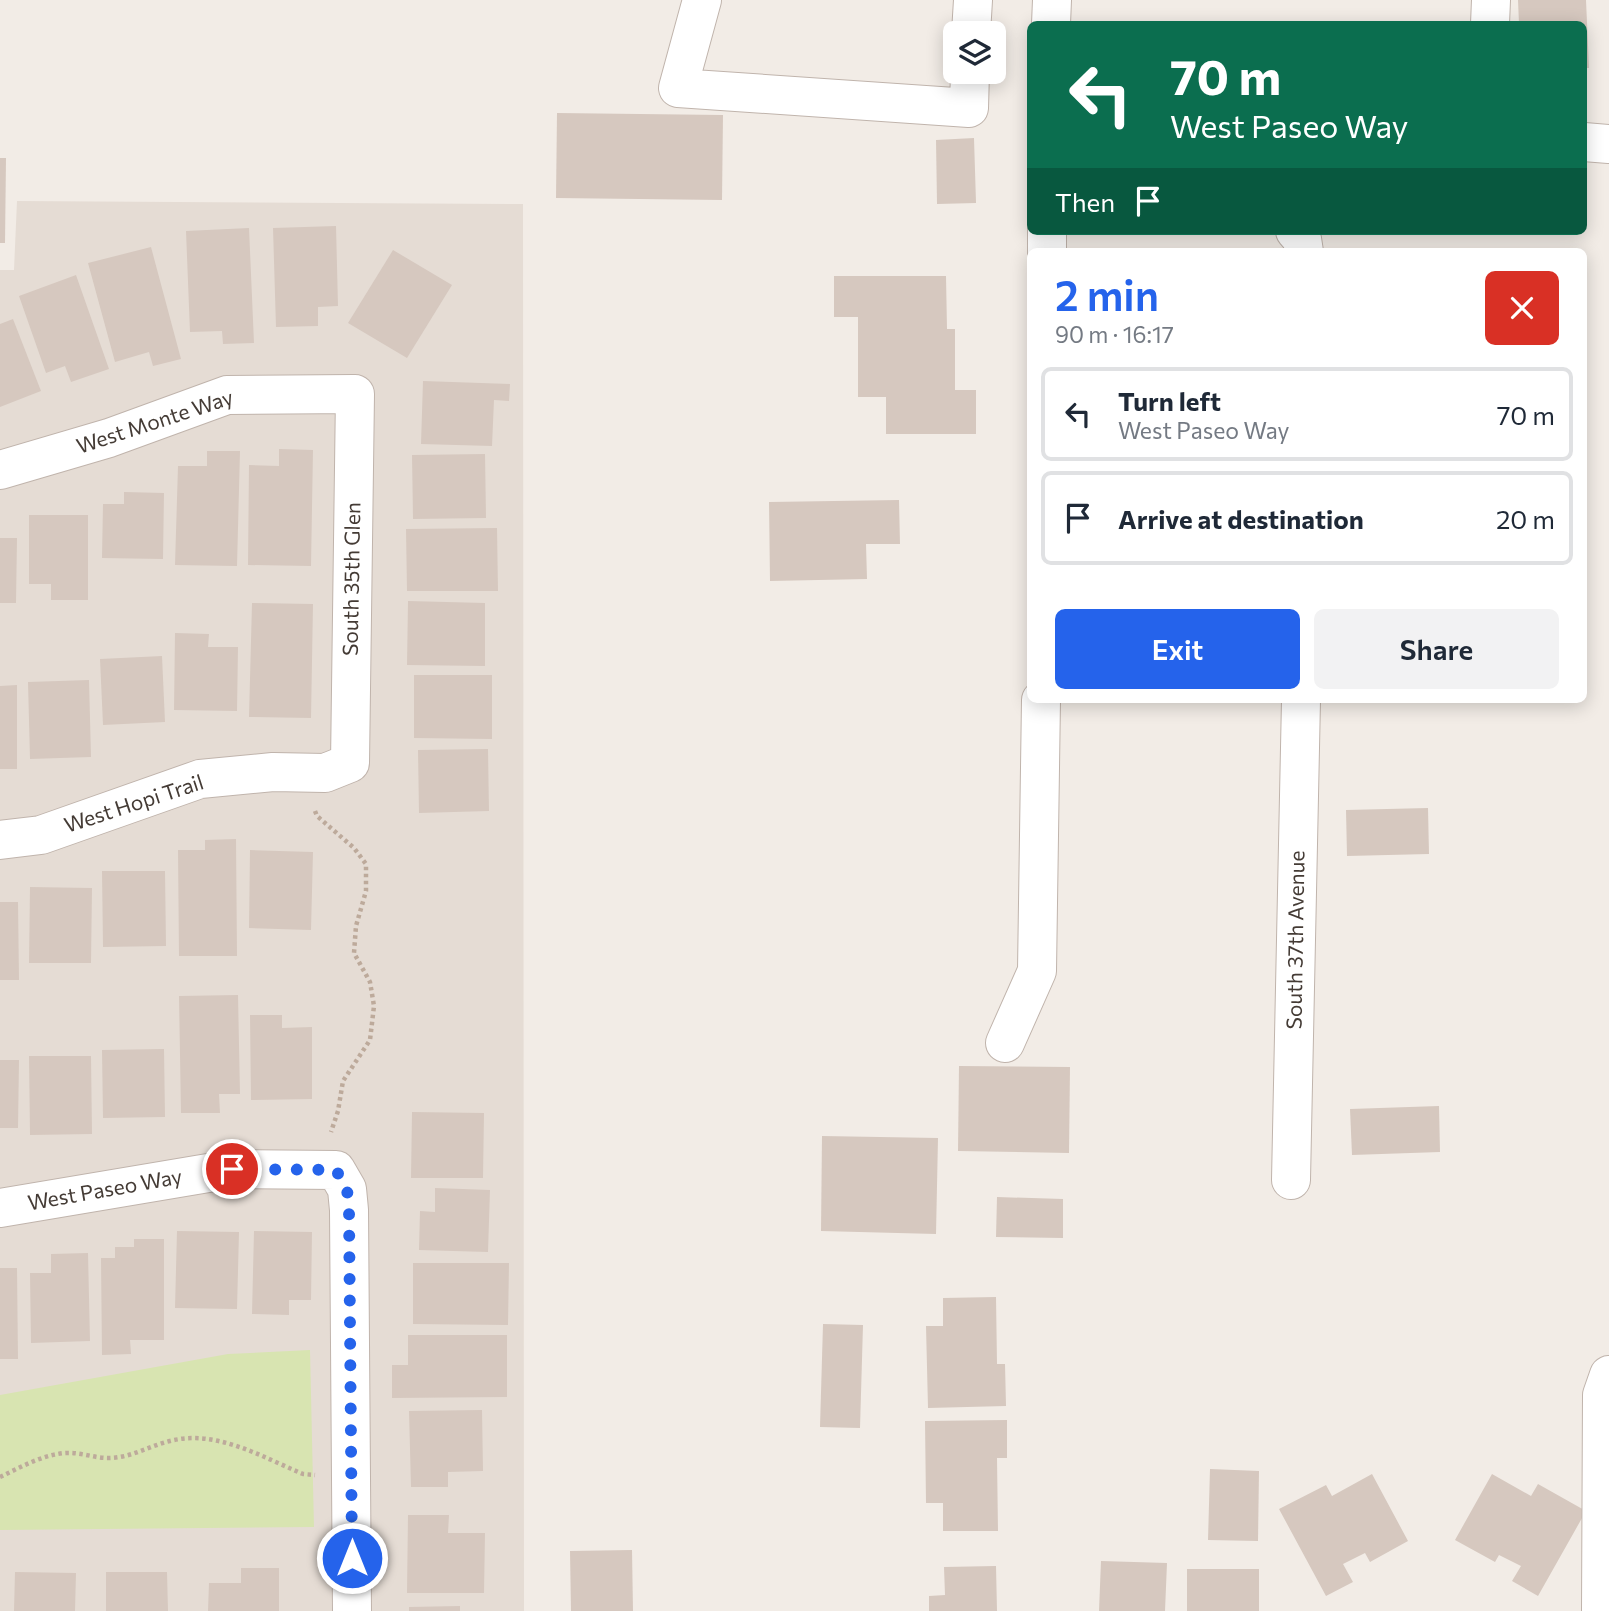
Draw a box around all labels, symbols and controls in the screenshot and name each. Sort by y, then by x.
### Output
map controls [943,21,1006,84]
button: layers [943,21,1006,84]
text: 70 m [1170,45,1281,105]
icon: left [1055,49,1146,140]
text: West Paseo Way [1170,105,1408,145]
icon: arrive [1129,182,1167,220]
text: Then [1055,186,1115,217]
text: 2 min [1055,268,1159,320]
button: close [1485,271,1559,345]
text: 90 m · 16:17 [1055,320,1174,348]
street label: West Monte Way [73,383,236,458]
text: Turn left [1118,385,1221,416]
icon: left [1059,395,1097,433]
text: 70 m [1497,399,1555,430]
text: West Paseo Way [1118,416,1289,444]
icon: arrive [1059,499,1097,537]
street label: South 35th Glen [337,502,364,656]
text: Arrive at destination [1118,503,1364,534]
text: 20 m [1496,503,1555,534]
button: Exit [1055,609,1300,689]
button: Share [1314,609,1559,689]
street label: West Hopi Trail [61,768,206,837]
street label: South 37th Avenue [1280,850,1309,1030]
pin [202,1139,262,1199]
icon: arrive [213,1150,251,1188]
street label: West Paseo Way [26,1163,184,1214]
position arrow [315,1521,389,1595]

